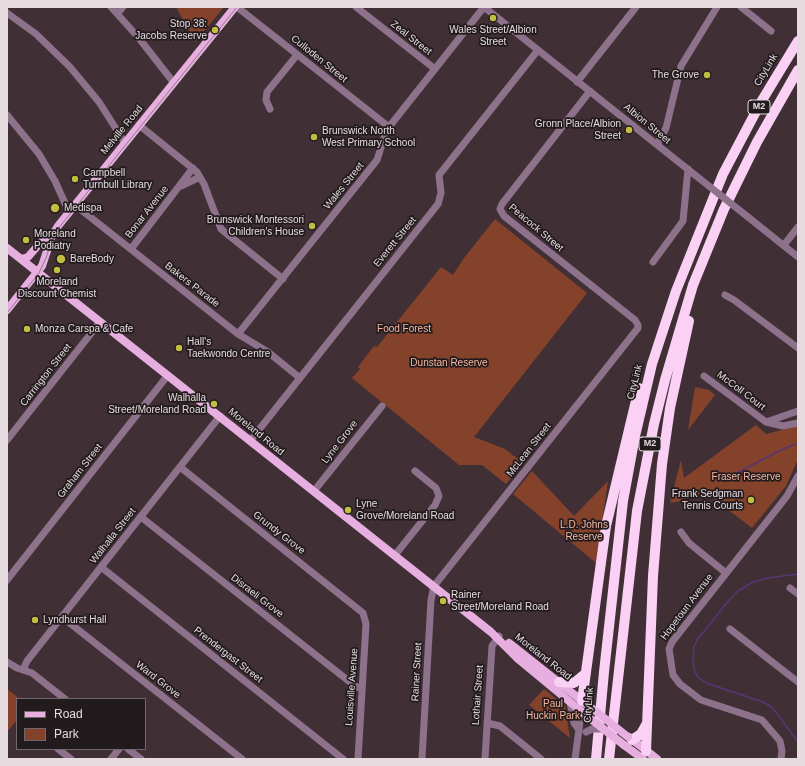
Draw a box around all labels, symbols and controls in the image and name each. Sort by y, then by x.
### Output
marker: Wales Street/Albion Street [488,13,498,23]
place label: Stop 38: Jacobs Reserve [135,18,207,42]
street label: Zeal Street [388,18,434,58]
place label: Wales Street/Albion Street [449,24,537,48]
marker: Stop 38: Jacobs Reserve [210,25,220,35]
street label: Culloden Street [288,33,350,85]
street label: CityLink [752,52,780,88]
place label: The Grove [652,69,699,81]
marker: The Grove [702,70,712,80]
road number: M2 [748,100,770,114]
street label: Albion Street [621,101,673,147]
street label: Melville Road [98,103,146,157]
place label: Gronn Place/Albion Street [535,118,621,142]
place label: Brunswick North West Primary School [322,125,415,148]
marker: Gronn Place/Albion Street [624,125,634,135]
marker: Brunswick North West Primary School [309,132,319,142]
street label: Wales Street [321,160,367,212]
place label: Campbell Turnbull Library [83,167,152,190]
marker: Campbell Turnbull Library [70,174,80,184]
street label: Bonar Avenue [123,183,171,241]
marker: Medispa [49,202,61,214]
place label: Medispa [64,202,102,214]
street label: Peacock Street [506,202,566,254]
place label: Brunswick Montessori Children's House [207,214,304,238]
street label: Everett Street [371,214,419,270]
marker: Brunswick Montessori Children's House [307,221,317,231]
place label: Moreland Podiatry [34,228,76,252]
marker: Moreland Podiatry [21,235,31,245]
marker: BareBody [55,253,67,265]
place label: BareBody [70,253,114,265]
street label: Bakers Parade [162,260,222,310]
marker: Moreland Discount Chemist [52,265,62,275]
place label: Moreland Discount Chemist [18,276,96,300]
place label: Monza Carspa & Cafe [35,323,133,335]
park label: Food Forest [377,323,431,335]
marker: Monza Carspa & Cafe [22,324,32,334]
place label: Hall's Taekwondo Centre [187,336,270,360]
street label: Carrington Street [18,341,74,409]
marker: Hall's Taekwondo Centre [174,343,184,353]
park label: Dunstan Reserve [410,357,488,369]
street label: CityLink [625,363,645,401]
street label: McColl Court [714,369,768,413]
place label: Walhalla Street/Moreland Road [108,392,206,416]
marker: Walhalla Street/Moreland Road [209,399,219,409]
street label: Moreland Road [226,406,286,458]
street label: Lyne Grove [319,418,361,466]
street label: McLean Street [504,421,554,479]
road number: M2 [639,437,661,451]
street label: Graham Street [55,441,105,501]
park label: Fraser Reserve [712,471,780,483]
place label: Frank Sedgman Tennis Courts [672,488,743,512]
marker: Frank Sedgman Tennis Courts [746,495,756,505]
place label: Lyne Grove/Moreland Road [356,498,454,522]
marker: Lyne Grove/Moreland Road [343,505,353,515]
street label: Walhalla Street [88,506,138,566]
street label: Grundy Grove [251,509,307,557]
park label: L.D. Johns Reserve [560,519,608,542]
street label: Hopetoun Avenue [658,571,716,643]
street label: Disraeli Grove [228,572,286,620]
place label: Rainer Street/Moreland Road [451,589,549,612]
marker: Rainer Street/Moreland Road [438,596,448,606]
place label: Lyndhurst Hall [43,614,107,626]
marker: Lyndhurst Hall [30,615,40,625]
street label: Prendergast Street [191,624,265,686]
street label: Moreland Road [512,631,574,683]
street label: Rainer Street [409,642,425,702]
street label: Louisville Avenue [343,648,361,726]
street label: Ward Grove [133,659,183,701]
street label: Lothair Street [470,665,486,725]
street label: CityLink [582,687,596,723]
legend [16,698,146,750]
park label: Paul Huckin Park [526,698,580,722]
text: Road [54,707,83,721]
text: Park [54,727,79,741]

